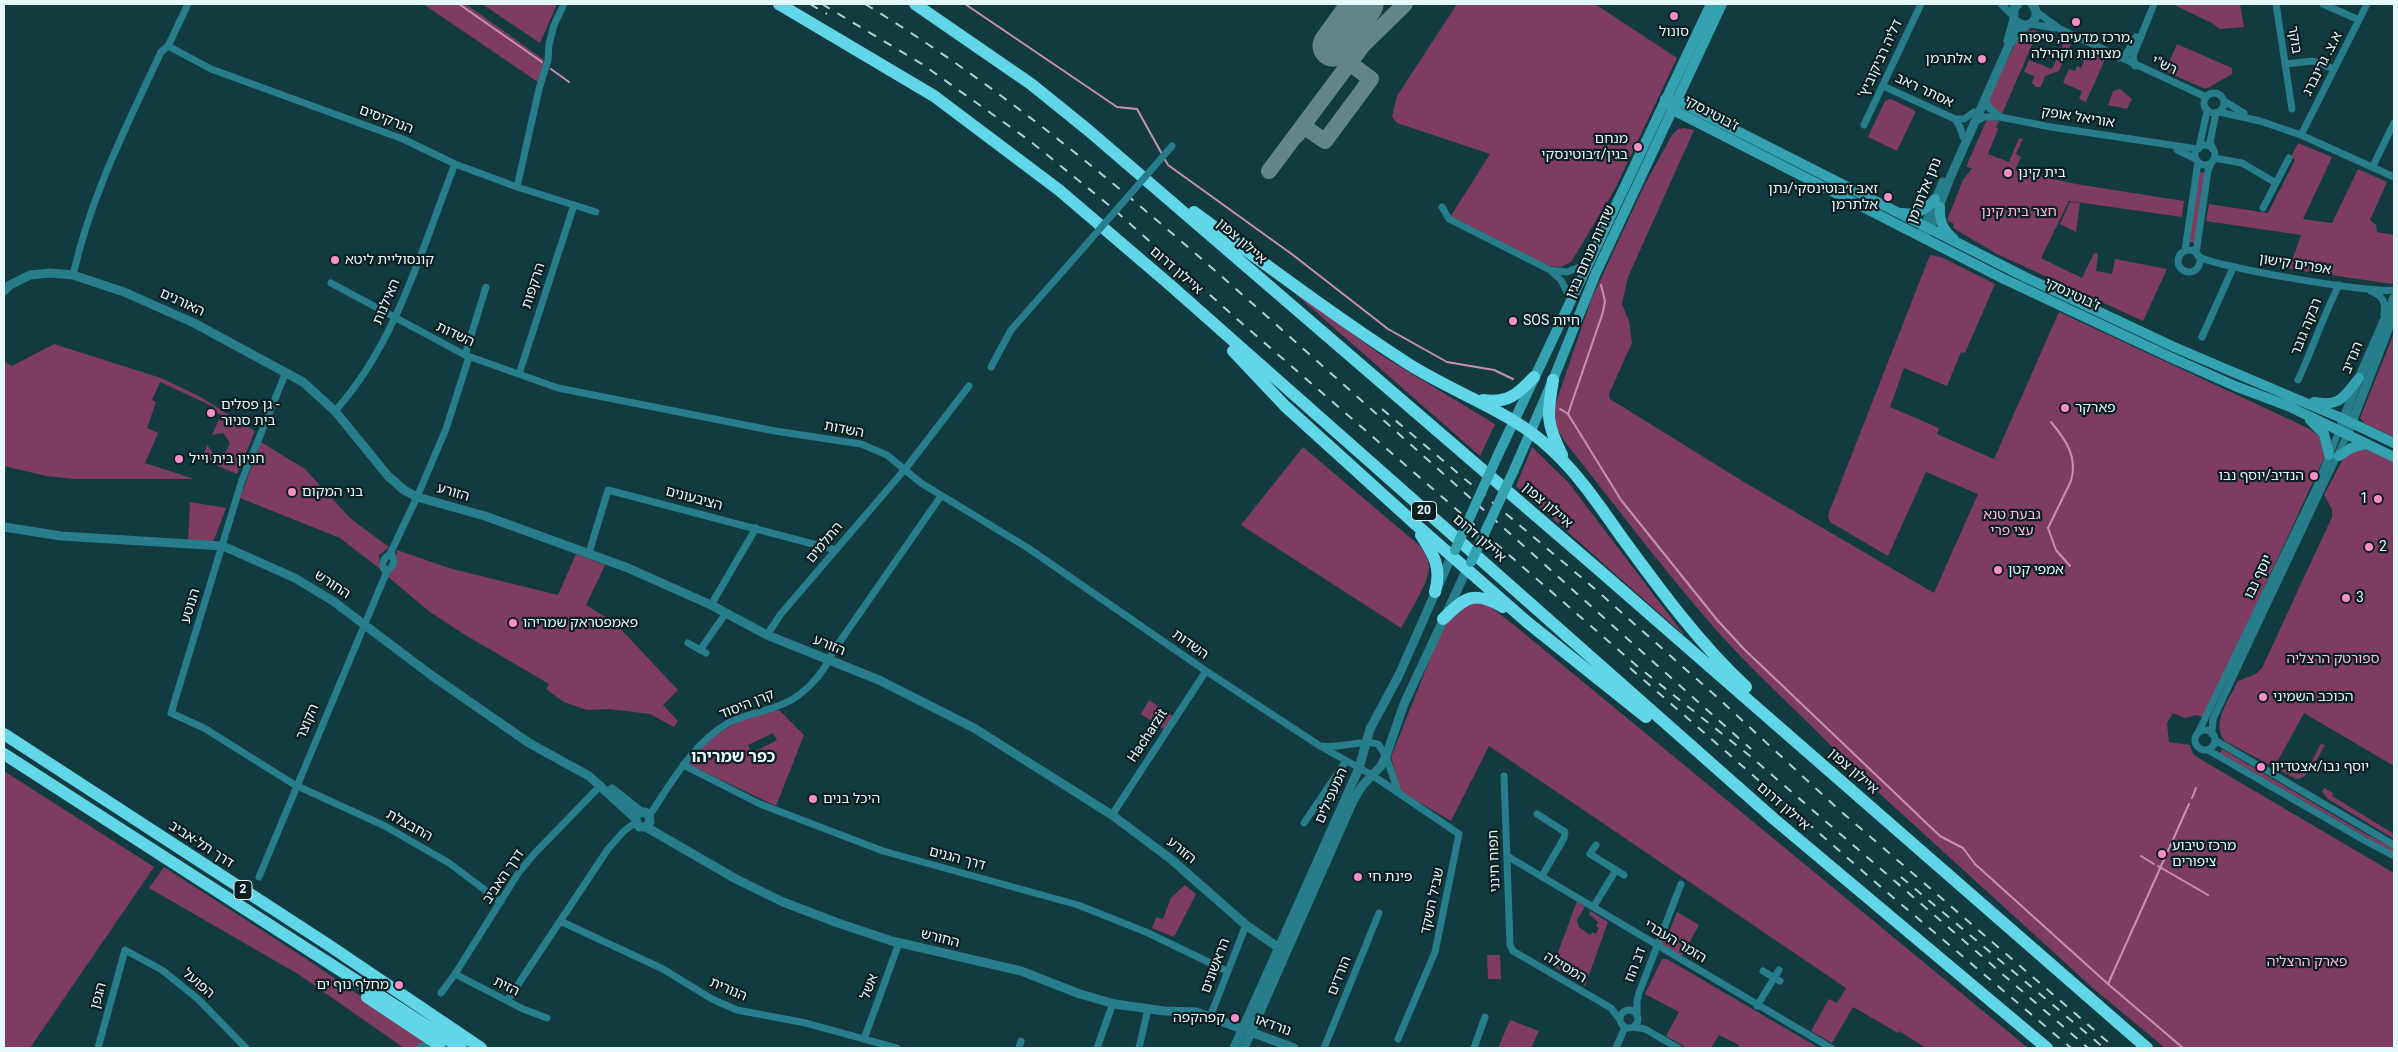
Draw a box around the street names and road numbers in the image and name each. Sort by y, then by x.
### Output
street label: 'דליה רביקוביץ [1855,17,1907,101]
street label: בוקר [2283,25,2305,55]
street label: א.צ. גרינברג [2300,29,2346,99]
street label: רש"י [2149,53,2179,79]
street label: אסתר ראב [1892,70,1956,112]
street label: ז'בוטינסקי [1681,93,1741,135]
street label: הנרקיסים [357,102,415,138]
street label: אוריאל אופק [2040,104,2116,132]
street label: נתן אלתרמן [1904,156,1946,226]
street label: שדרות מנחם בגין [1563,203,1619,301]
street label: איילון צפון [1212,216,1270,268]
street label: איילון דרום [1146,244,1206,298]
street label: אפרים קישון [2258,251,2332,279]
street label: הרקפות [519,261,549,311]
street label: ז'בוטינסקי [2042,275,2102,315]
street label: האילנות [370,277,404,327]
street label: האורנים [157,285,207,321]
street label: רבקה גובר [2288,296,2326,358]
street label: השדות [433,319,477,351]
street label: הנדיב [2339,340,2367,376]
street label: השדות [823,418,865,442]
street label: הזורע [435,480,471,506]
street label: איילון צפון [1518,480,1576,532]
street label: הציבעונים [664,483,724,515]
road number: 20 [1412,502,1436,520]
street label: איילון דרום [1449,512,1509,566]
street label: התלמים [803,519,847,567]
street label: יוסף נבו [2241,552,2277,602]
street label: החורש [311,567,353,603]
street label: הנוטע [178,587,204,625]
street label: השדות [1169,627,1211,663]
street label: הזורע [811,632,847,660]
street label: קרן היסוד [717,686,777,724]
street label: הקוצר [293,702,323,742]
street label: Hacharzit [1125,706,1171,766]
street label: איילון צפון [1824,746,1882,798]
street label: המעפילים [1312,765,1352,827]
street label: איילון דרום [1753,780,1813,834]
street label: החבצלת [383,806,435,846]
street label: דרך תל-אביב [165,818,237,872]
street label: תפוח חינני [1486,829,1504,893]
street label: הזורע [1163,834,1199,868]
street label: דרך הגנים [927,843,987,875]
street label: דרך האביב [480,847,528,907]
street label: שביל השקד [1418,866,1448,936]
road number: 2 [234,880,252,900]
street label: הזמר העברי [1641,917,1709,967]
street label: החורש [919,926,961,952]
street label: הראשונים [1198,936,1234,996]
street label: דב הוז [1622,945,1650,985]
street label: המסילה [1541,949,1589,987]
street label: הורדים [1325,954,1355,998]
street label: הפועל [179,966,217,1002]
street label: אשל [858,972,882,1002]
street label: הזית [490,974,522,1000]
street label: הנורית [707,975,749,1005]
street label: הגפן [87,981,111,1011]
street label: נורדאו [1253,1012,1293,1040]

